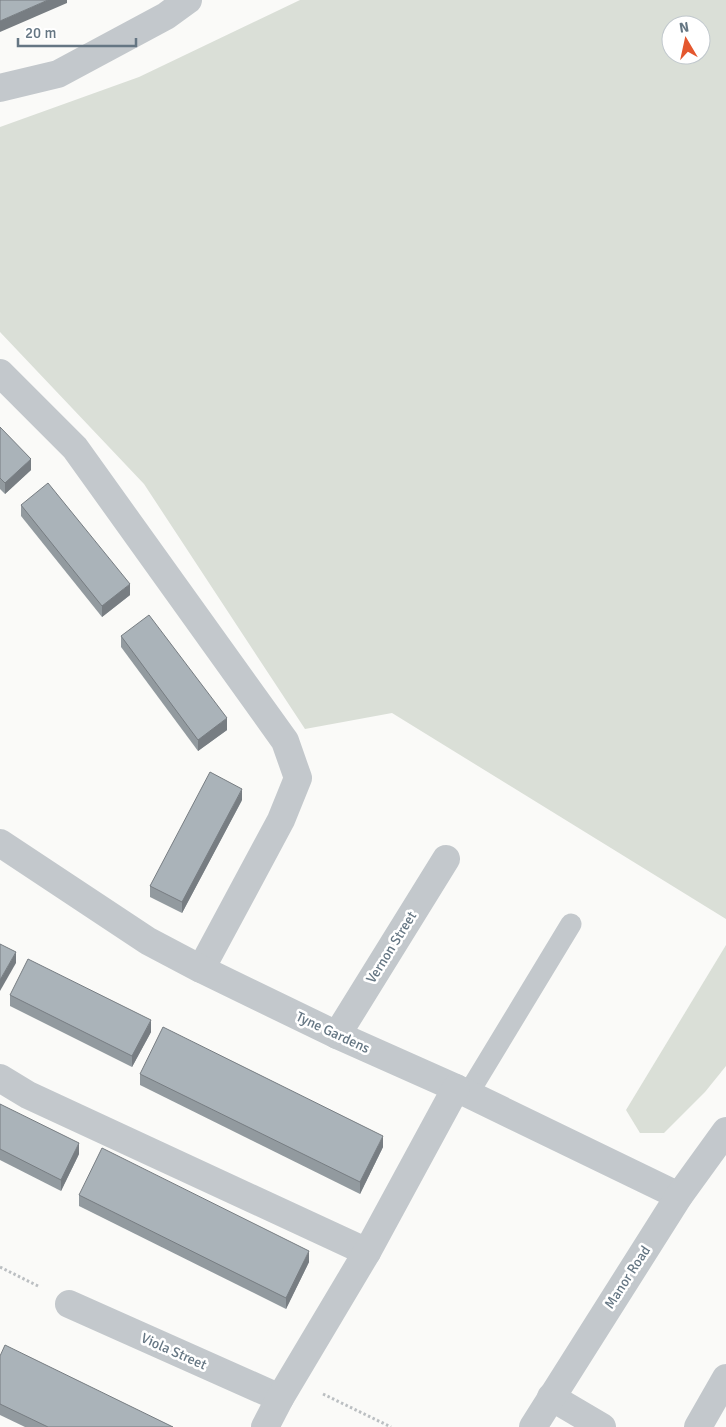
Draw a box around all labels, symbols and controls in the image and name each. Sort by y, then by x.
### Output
scale bar [18,15,135,47]
north arrow [661,15,711,65]
text: N [678,18,690,37]
text: 20 m [25,24,56,42]
street label: Vernon Street [363,908,420,986]
street label: Tyne Gardens [293,1008,372,1057]
street label: Manor Road [601,1243,654,1312]
street label: Viola Street [138,1329,209,1373]

